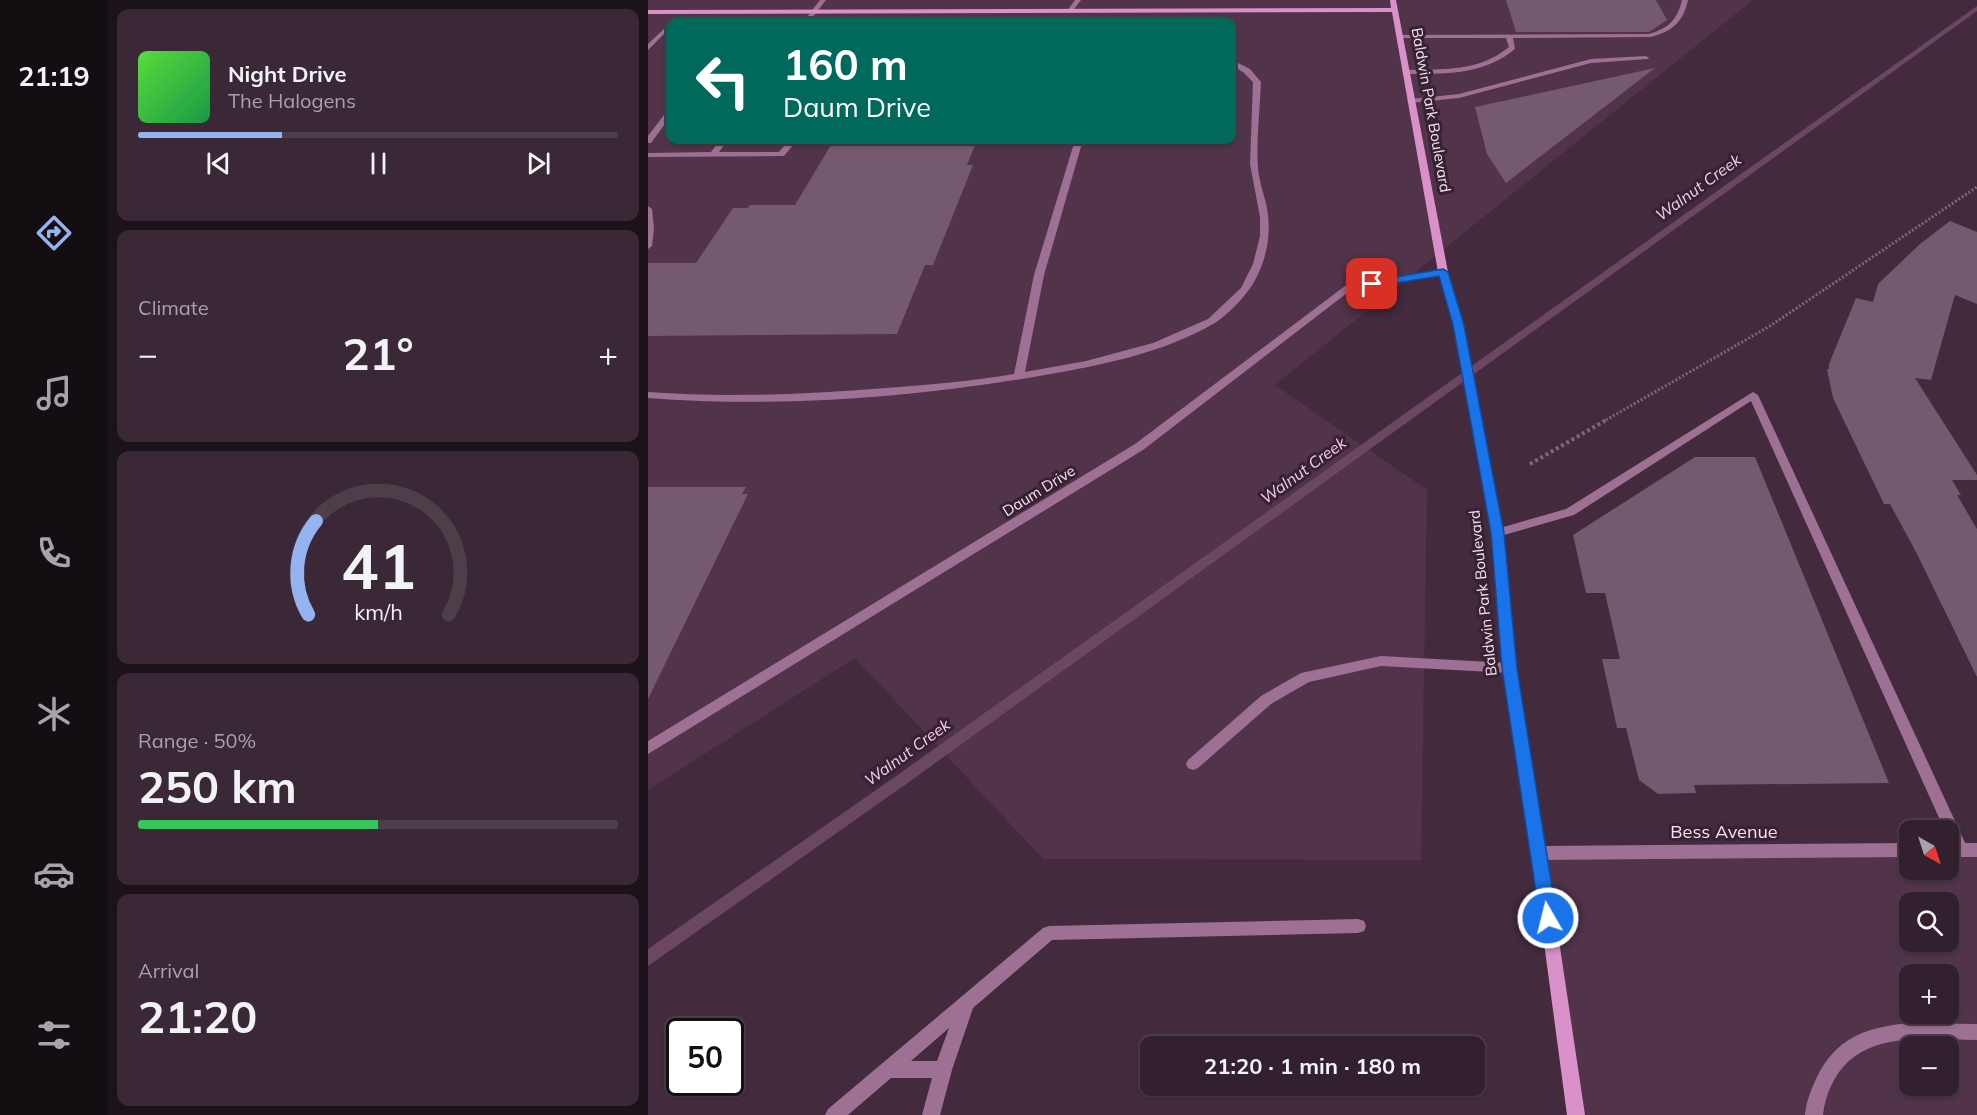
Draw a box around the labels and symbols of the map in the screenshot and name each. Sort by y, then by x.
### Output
street label: Baldwin Park Boulevard [1408,26,1455,194]
water label: Walnut Creek [1651,149,1745,225]
pin [1346,258,1397,309]
water label: Walnut Creek [1256,432,1350,508]
street label: Daum Drive [999,461,1079,520]
street label: Baldwin Park Boulevard [1464,509,1501,677]
water label: Walnut Creek [860,714,954,790]
street label: Bess Avenue [1670,820,1778,843]
north arrow [1899,820,1959,880]
position arrow [1516,886,1580,950]
speed limit sign: 50 [666,1018,744,1096]

